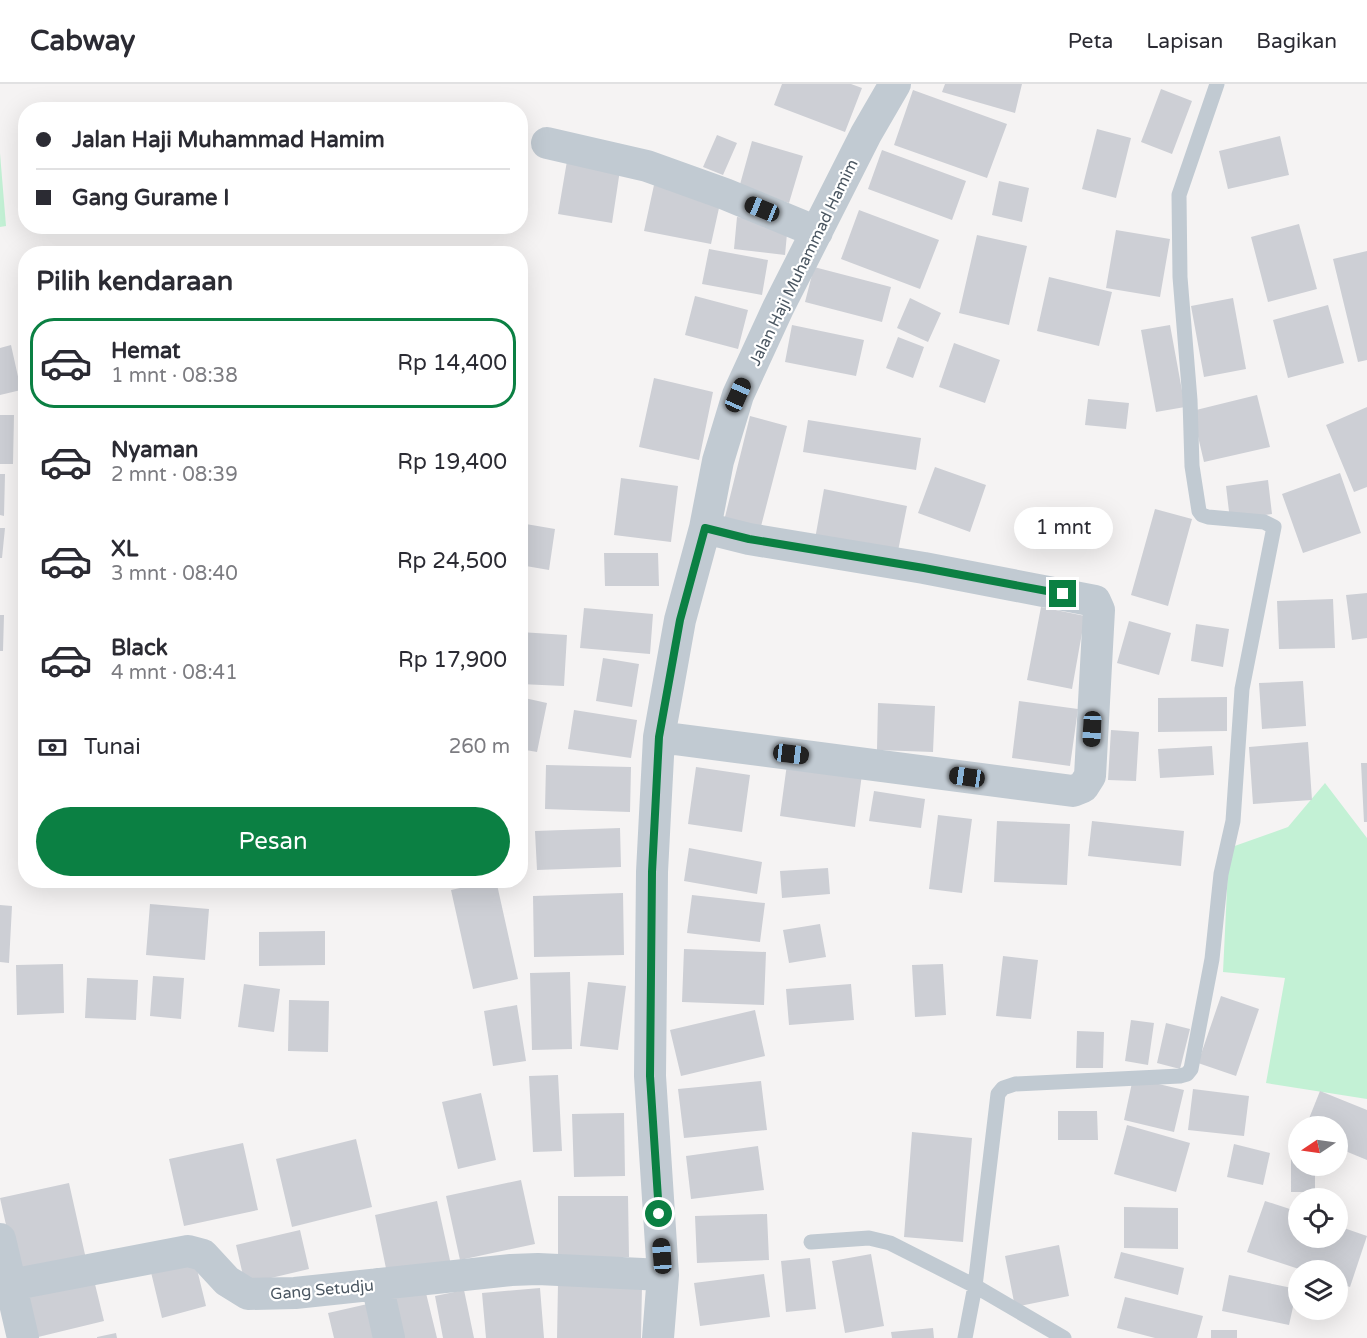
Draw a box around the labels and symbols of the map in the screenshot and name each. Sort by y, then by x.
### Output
street label: Jalan Haji Muhammad Hamim [745,156,863,369]
car [742,194,782,224]
car [722,375,754,415]
callout: 1 mnt [1014,507,1112,549]
route end [1049,580,1076,607]
car [1082,711,1102,747]
car [772,743,810,765]
car [948,766,986,788]
north arrow [1288,1116,1348,1176]
route start [645,1200,672,1227]
car [652,1237,672,1275]
street label: Gang Setudju [270,1276,375,1304]

